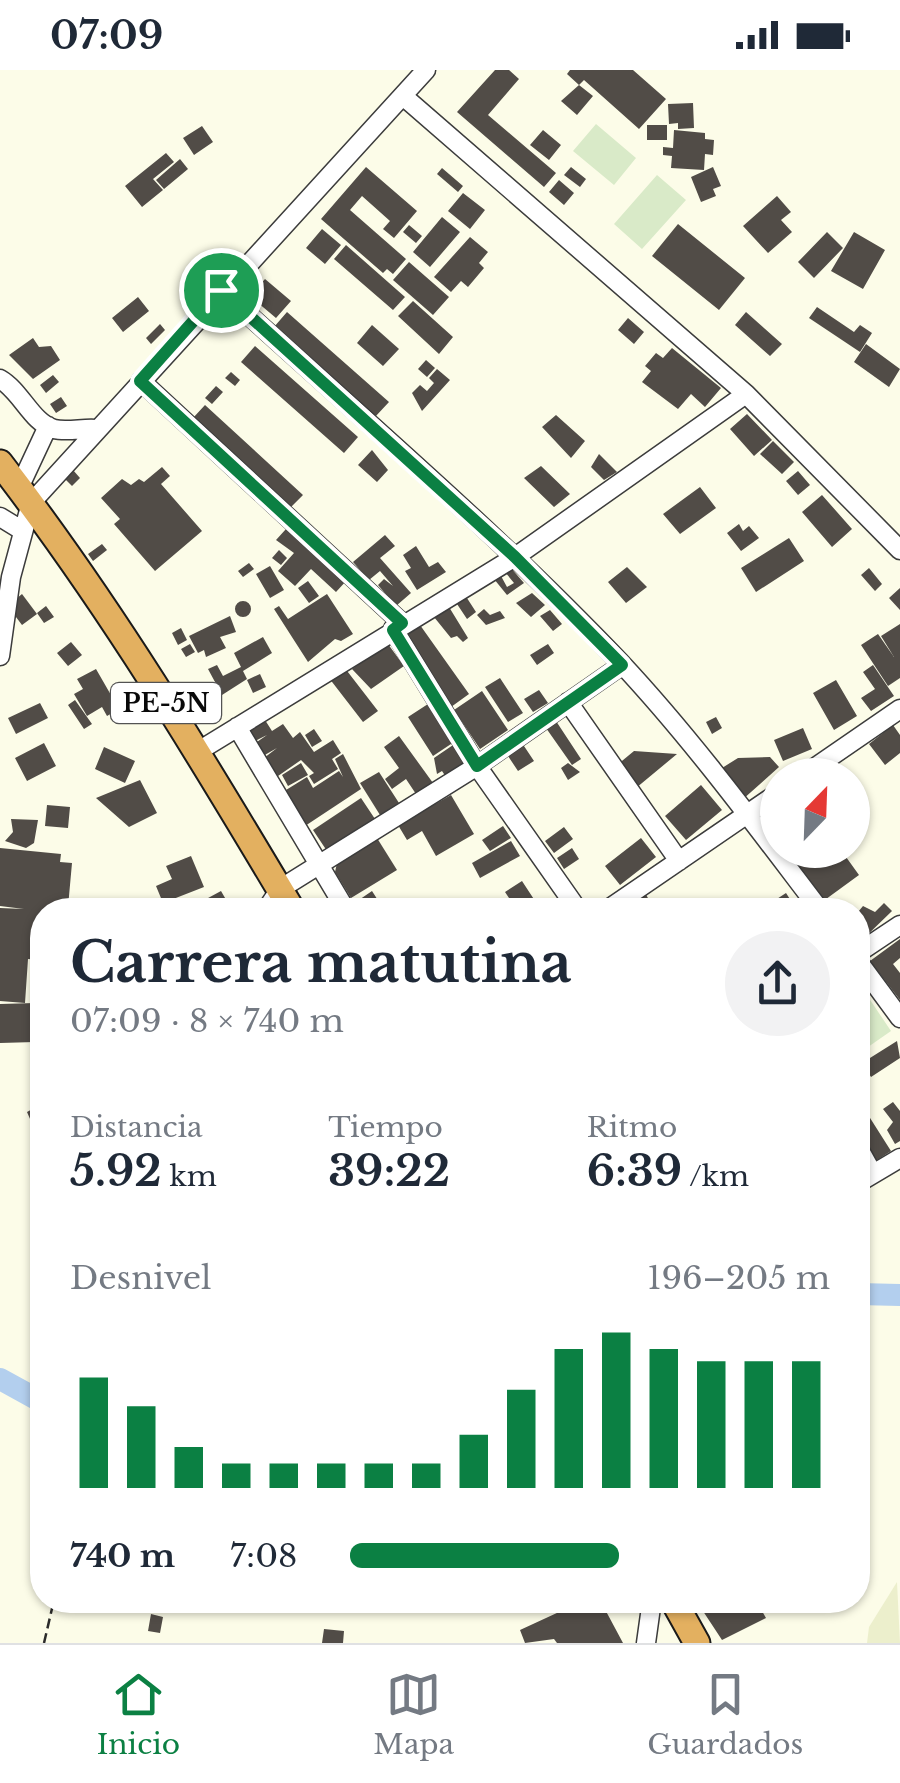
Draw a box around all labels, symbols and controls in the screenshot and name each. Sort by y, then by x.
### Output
text: 07:09 [50,12,163,59]
pin [179,248,264,333]
icon: arrive [194,263,249,318]
road number: PE-5N [111,683,221,723]
north arrow [760,758,870,868]
map controls [760,758,870,868]
text: Carrera matutina [70,929,572,997]
button: share [725,931,830,1036]
text: 07:09 · 8 × 740 m [70,1001,344,1041]
text: Distancia [70,1110,202,1145]
text: Tiempo [328,1110,443,1145]
text: Ritmo [587,1110,677,1145]
text: 5.92 [70,1145,162,1197]
text: 39:22 [328,1145,450,1197]
text: 6:39 [587,1145,682,1197]
text: km [162,1159,217,1194]
text: /km [682,1159,749,1194]
text: Desnivel [70,1258,212,1298]
text: 196–205 m [647,1258,830,1298]
text: 740 m [70,1536,175,1576]
text: 7:08 [230,1536,297,1576]
tab: Inicio [97,1667,180,1762]
tab: Mapa [373,1667,454,1762]
tab: Guardados [647,1667,803,1762]

